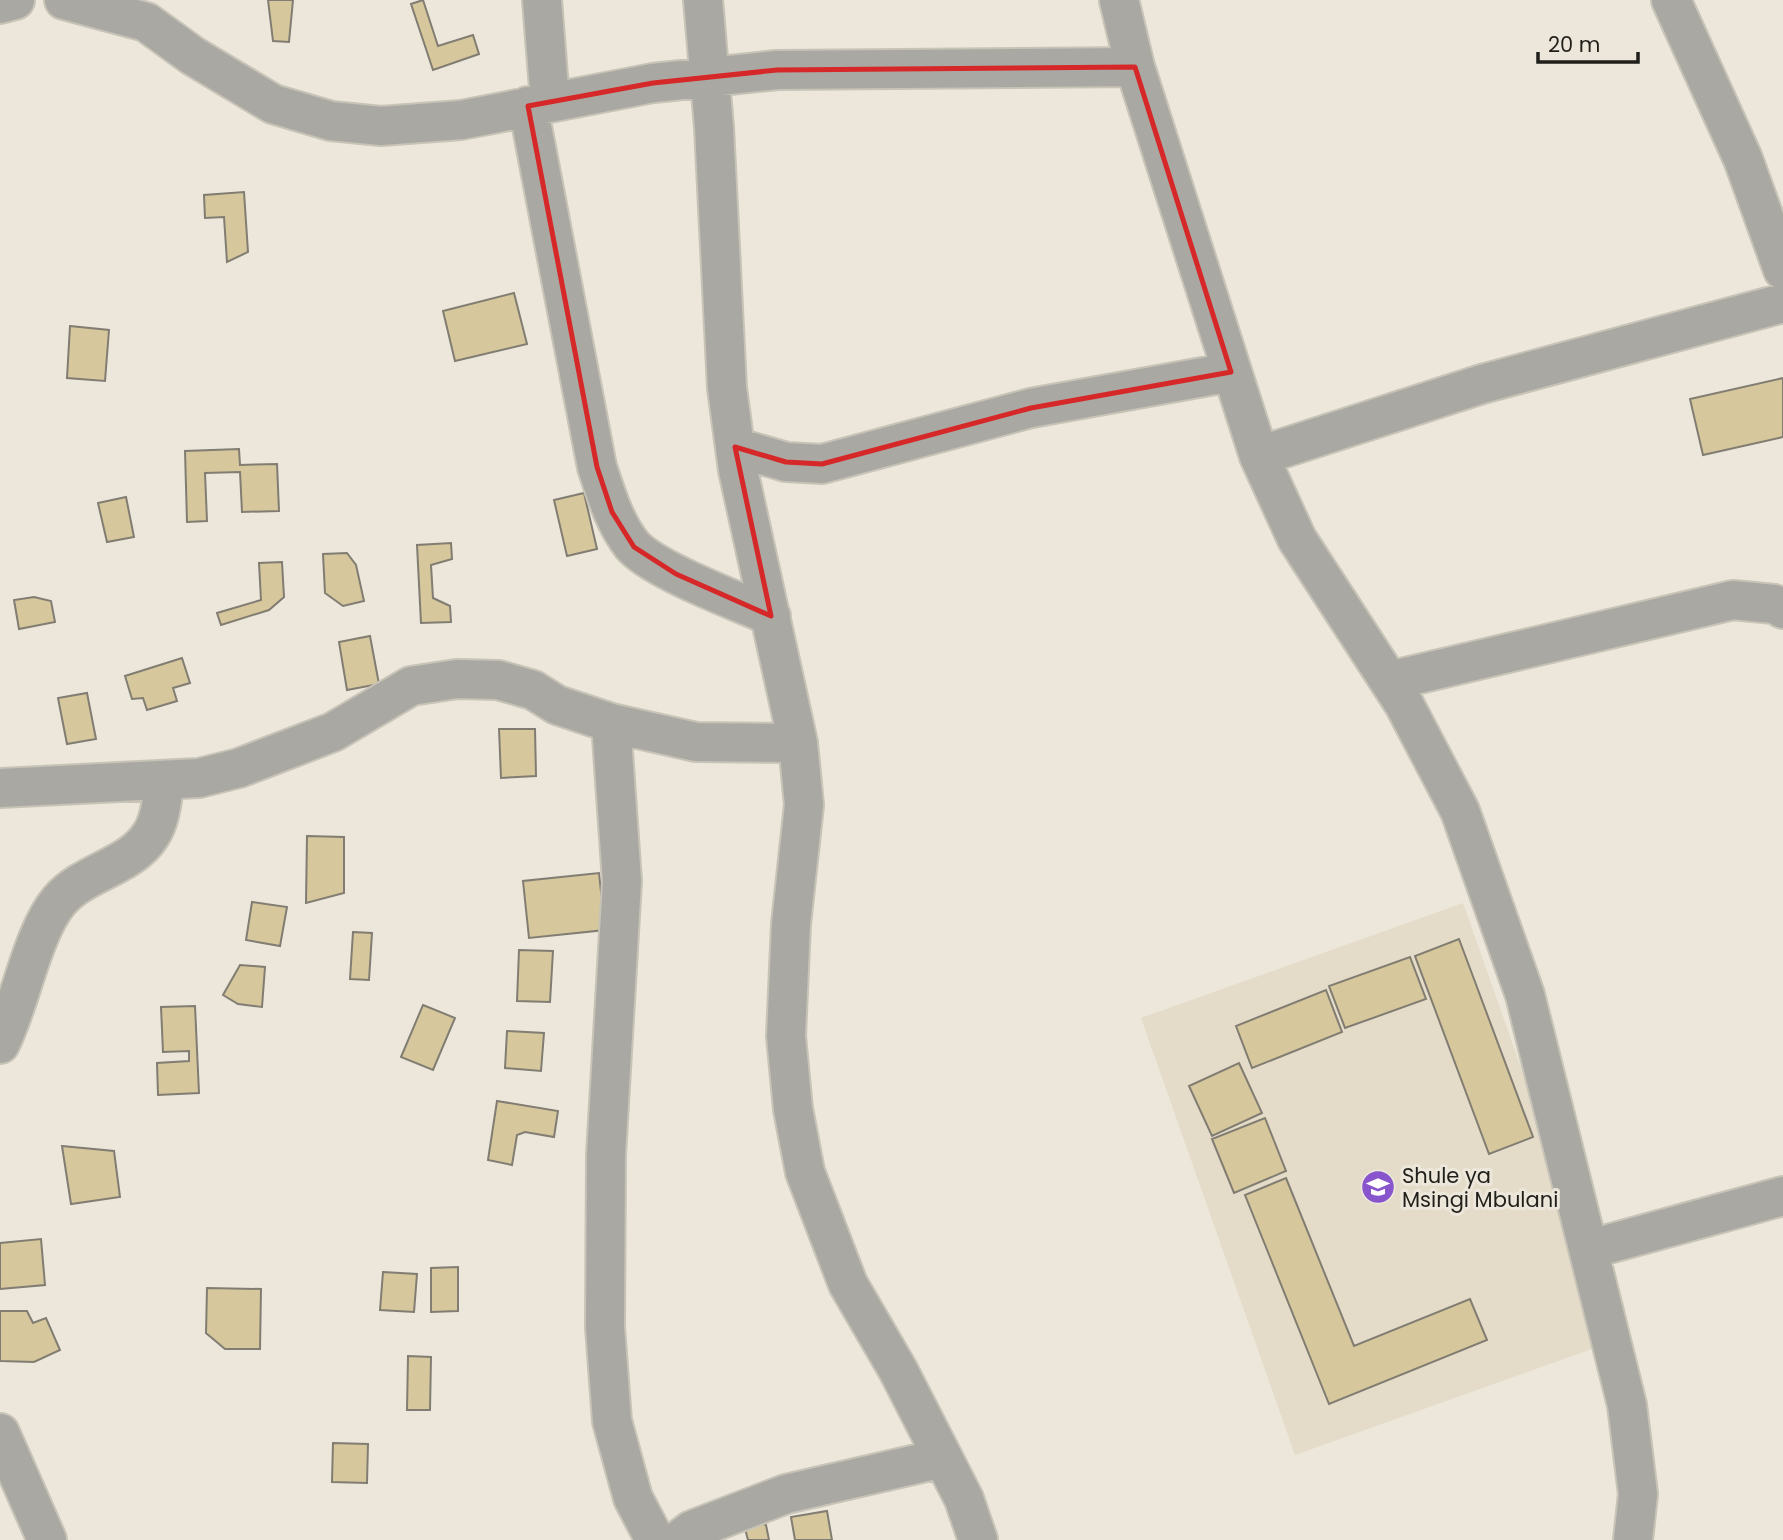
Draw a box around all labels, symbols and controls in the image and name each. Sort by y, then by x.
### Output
scale bar [1538,21,1638,65]
text: 20 m [1548,30,1601,59]
place label: Shule ya Msingi Mbulani [1402,1161,1558,1214]
school or university icon: Shule ya Msingi Mbulani [1359,1168,1397,1206]

